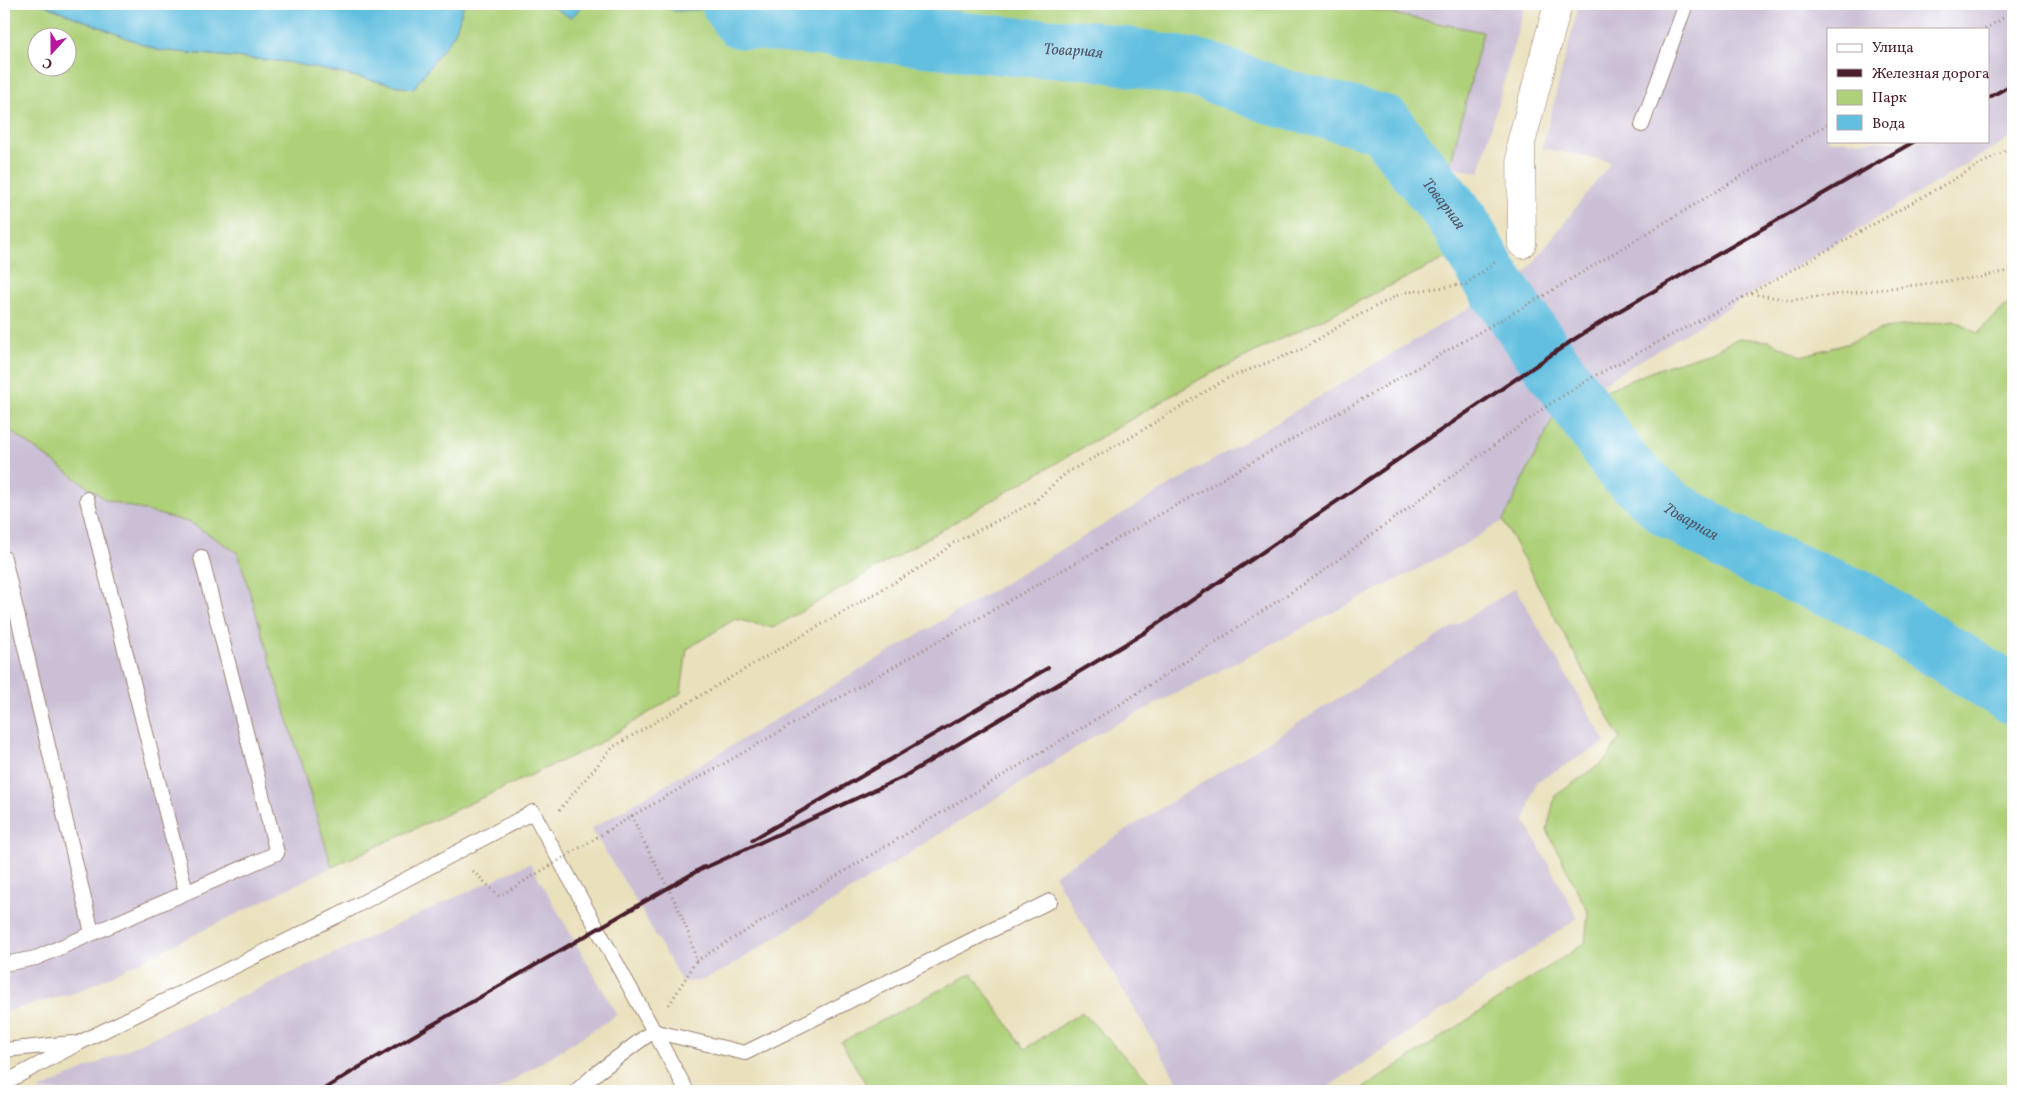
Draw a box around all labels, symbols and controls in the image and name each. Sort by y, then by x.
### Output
north arrow [28,28,78,78]
legend [1827,28,1990,142]
text: Улица [1872,38,1914,59]
water label: Товарная [1043,39,1105,65]
text: С [40,52,55,73]
text: Железная дорога [1872,64,1989,85]
text: Парк [1872,88,1907,109]
text: Вода [1872,114,1905,135]
water label: Товарная [1416,174,1470,234]
water label: Товарная [1657,499,1722,547]

